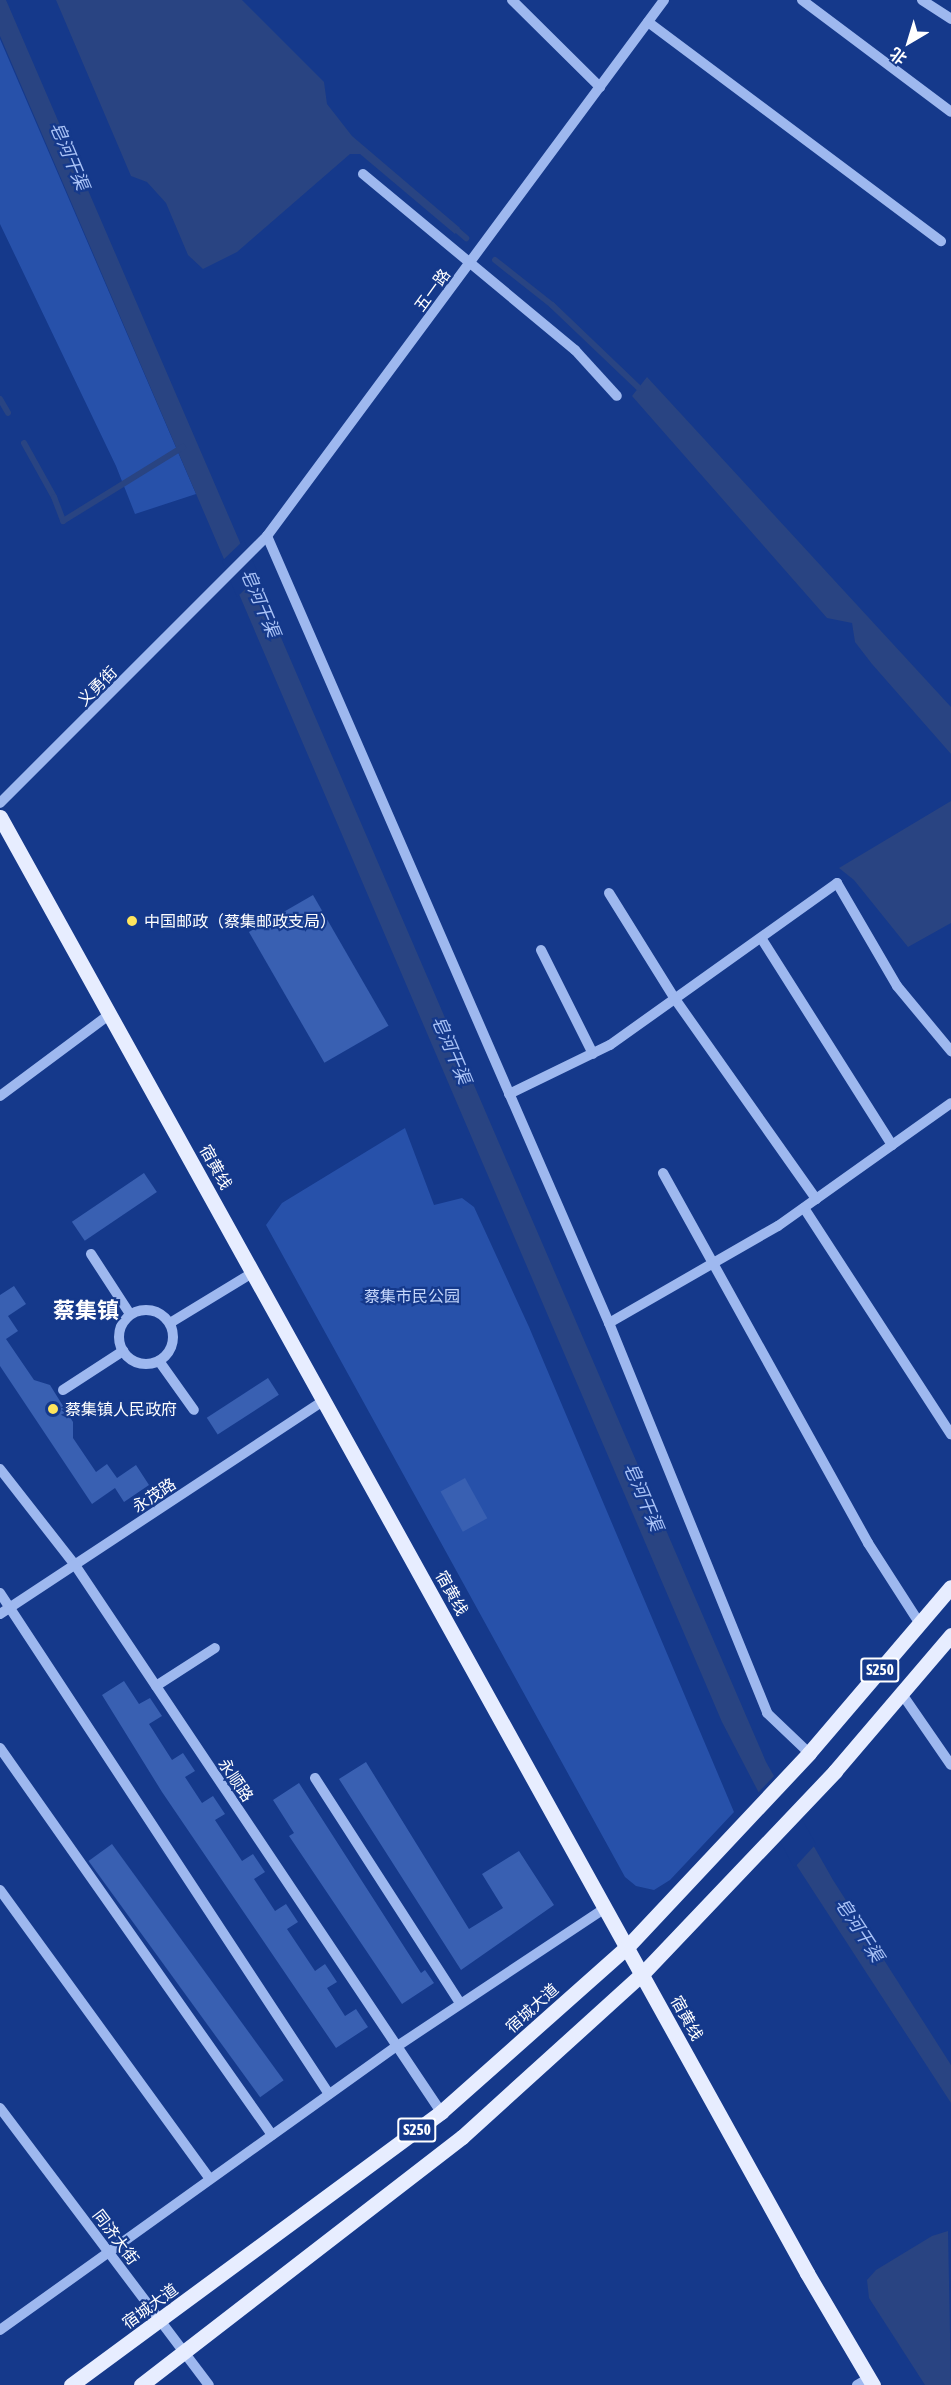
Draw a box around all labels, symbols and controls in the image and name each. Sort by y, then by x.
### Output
north arrow [879,12,939,72]
text: 北 [886,44,910,68]
water label: 皂河干渠 [45,119,93,193]
street label: 五一路 [410,265,454,315]
water label: 皂河干渠 [236,566,284,640]
street label: 义勇街 [73,662,121,710]
place label: 中国邮政（蔡集邮政支局） [144,911,336,931]
marker: 中国邮政（蔡集邮政支局） [125,914,139,928]
water label: 皂河干渠 [427,1013,475,1087]
street label: 宿黄线 [196,1141,236,1193]
park label: 蔡集市民公园 [364,1286,460,1306]
district label: 蔡集镇 [53,1298,119,1324]
place label: 蔡集镇人民政府 [65,1399,177,1419]
marker: 蔡集镇人民政府 [46,1402,60,1416]
water label: 皂河干渠 [619,1460,667,1534]
street label: 永茂路 [129,1474,179,1516]
street label: 宿黄线 [432,1567,472,1619]
road number: S250 [859,1658,901,1682]
street label: 永顺路 [215,1755,257,1805]
water label: 皂河干渠 [830,1894,888,1966]
street label: 宿城大道 [502,1979,562,2037]
street label: 宿黄线 [667,1992,707,2044]
road number: S250 [396,2118,438,2142]
street label: 同济大街 [89,2206,143,2268]
street label: 宿城大道 [118,2279,182,2333]

